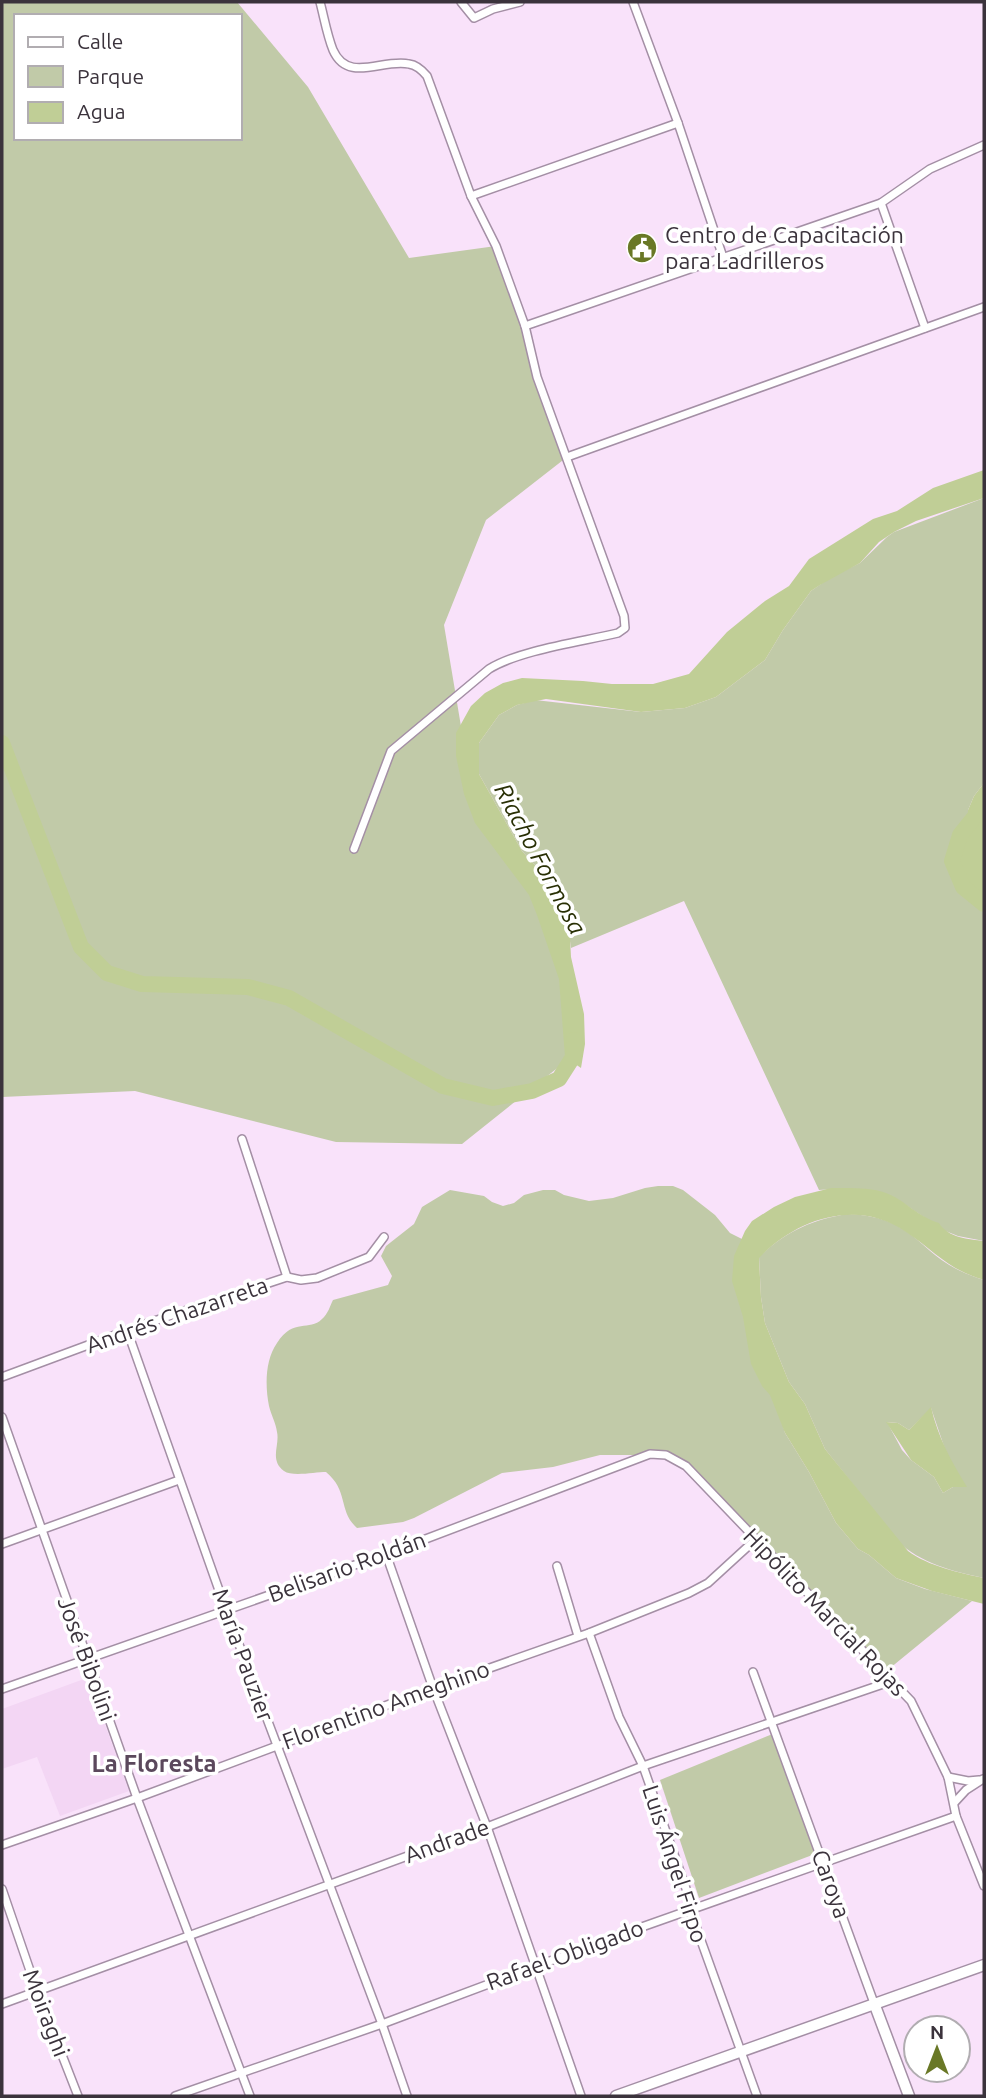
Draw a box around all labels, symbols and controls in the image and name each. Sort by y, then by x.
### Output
legend [14,14,242,140]
text: Calle [77,29,123,53]
text: Parque [77,64,144,88]
text: Agua [77,99,126,123]
place label: Centro de Capacitación para Ladrilleros [665,222,904,273]
public building icon: Centro de Capacitación para Ladrilleros [625,231,659,265]
water label: Riacho Formosa [489,779,592,939]
street label: Andrés Chazarreta [83,1272,271,1357]
street label: Hipólito Marcial Rojas [739,1523,912,1701]
street label: Belisario Roldán [265,1526,429,1607]
street label: María Pauzier [208,1585,279,1725]
street label: José Bibolini [53,1593,121,1724]
street label: Florentino Ameghino [279,1655,493,1754]
district label: La Floresta [91,1750,217,1777]
street label: Luis Ángel Firpo [638,1782,714,1946]
street label: Andrade [401,1814,493,1867]
street label: Caroya [808,1846,855,1921]
street label: Rafael Obligado [483,1914,647,1995]
street label: Moiraghi [18,1966,75,2060]
north arrow [902,2014,972,2084]
text: N [930,2021,944,2043]

